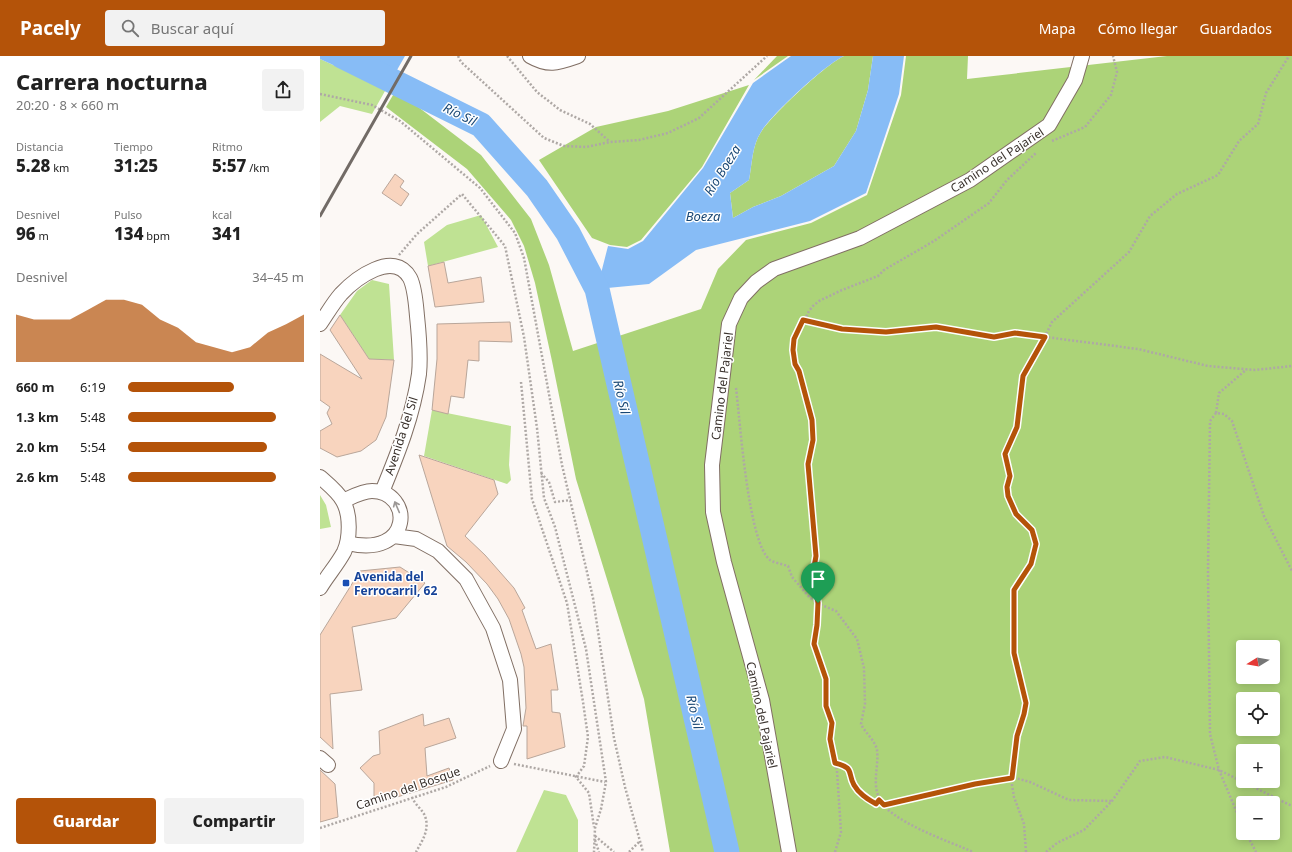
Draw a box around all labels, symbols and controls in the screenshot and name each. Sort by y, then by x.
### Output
search box [105,10,385,46]
text: Pacely [20,15,81,41]
icon: search [119,17,141,39]
text: Buscar aquí [151,18,234,38]
text: Mapa [1039,19,1076,38]
text: Cómo llegar [1098,19,1178,38]
text: Guardados [1200,19,1272,38]
text: Carrera nocturna [16,66,208,96]
button: share [262,69,304,111]
text: 20:20 · 8 × 660 m [16,96,119,114]
water label: Río Sil [440,98,480,130]
street label: Camino del Pajariel [947,123,1047,197]
text: Distancia [16,139,63,154]
text: Tiempo [114,139,153,154]
text: Ritmo [212,139,243,154]
water label: Río Boeza [699,141,745,199]
text: 5.28 [16,154,50,177]
text: 31:25 [114,154,158,177]
text: 5:57 [212,154,246,177]
text: km [50,160,69,175]
text: /km [246,160,269,175]
text: Desnivel [16,207,60,222]
text: Pulso [114,207,142,222]
text: kcal [212,207,232,222]
water label: Boeza [686,207,721,225]
text: 96 [16,222,36,245]
text: 134 [114,222,143,245]
text: 341 [212,222,241,245]
text: m [36,228,49,243]
text: bpm [143,228,170,243]
text: Desnivel [16,268,68,286]
text: 34–45 m [252,268,304,286]
street label: Camino del Pajariel [707,331,737,441]
text: 660 m [16,378,54,396]
text: 6:19 [80,378,106,396]
water label: Río Sil [609,378,635,417]
street label: Avenida del Sil [380,395,422,477]
text: 1.3 km [16,408,59,426]
text: 5:48 [80,408,106,426]
text: 2.0 km [16,438,59,456]
text: 5:54 [80,438,106,456]
text: 2.6 km [16,468,59,486]
text: 5:48 [80,468,106,486]
one-way arrow [393,502,400,514]
pin [801,562,835,603]
place label: Avenida del Ferrocarril, 62 [354,568,437,599]
icon: arrive [807,568,829,590]
marker: Avenida del Ferrocarril, 62 [341,578,351,588]
north arrow [1236,640,1280,684]
map controls [1236,640,1280,840]
street label: Camino del Pajariel [742,660,782,770]
button: locate [1236,692,1280,736]
water label: Río Sil [682,693,708,732]
button: + [1236,744,1280,788]
street label: Camino del Bosque [354,762,463,814]
button: − [1236,796,1280,840]
button: Guardar [16,798,156,844]
button: Compartir [164,798,304,844]

